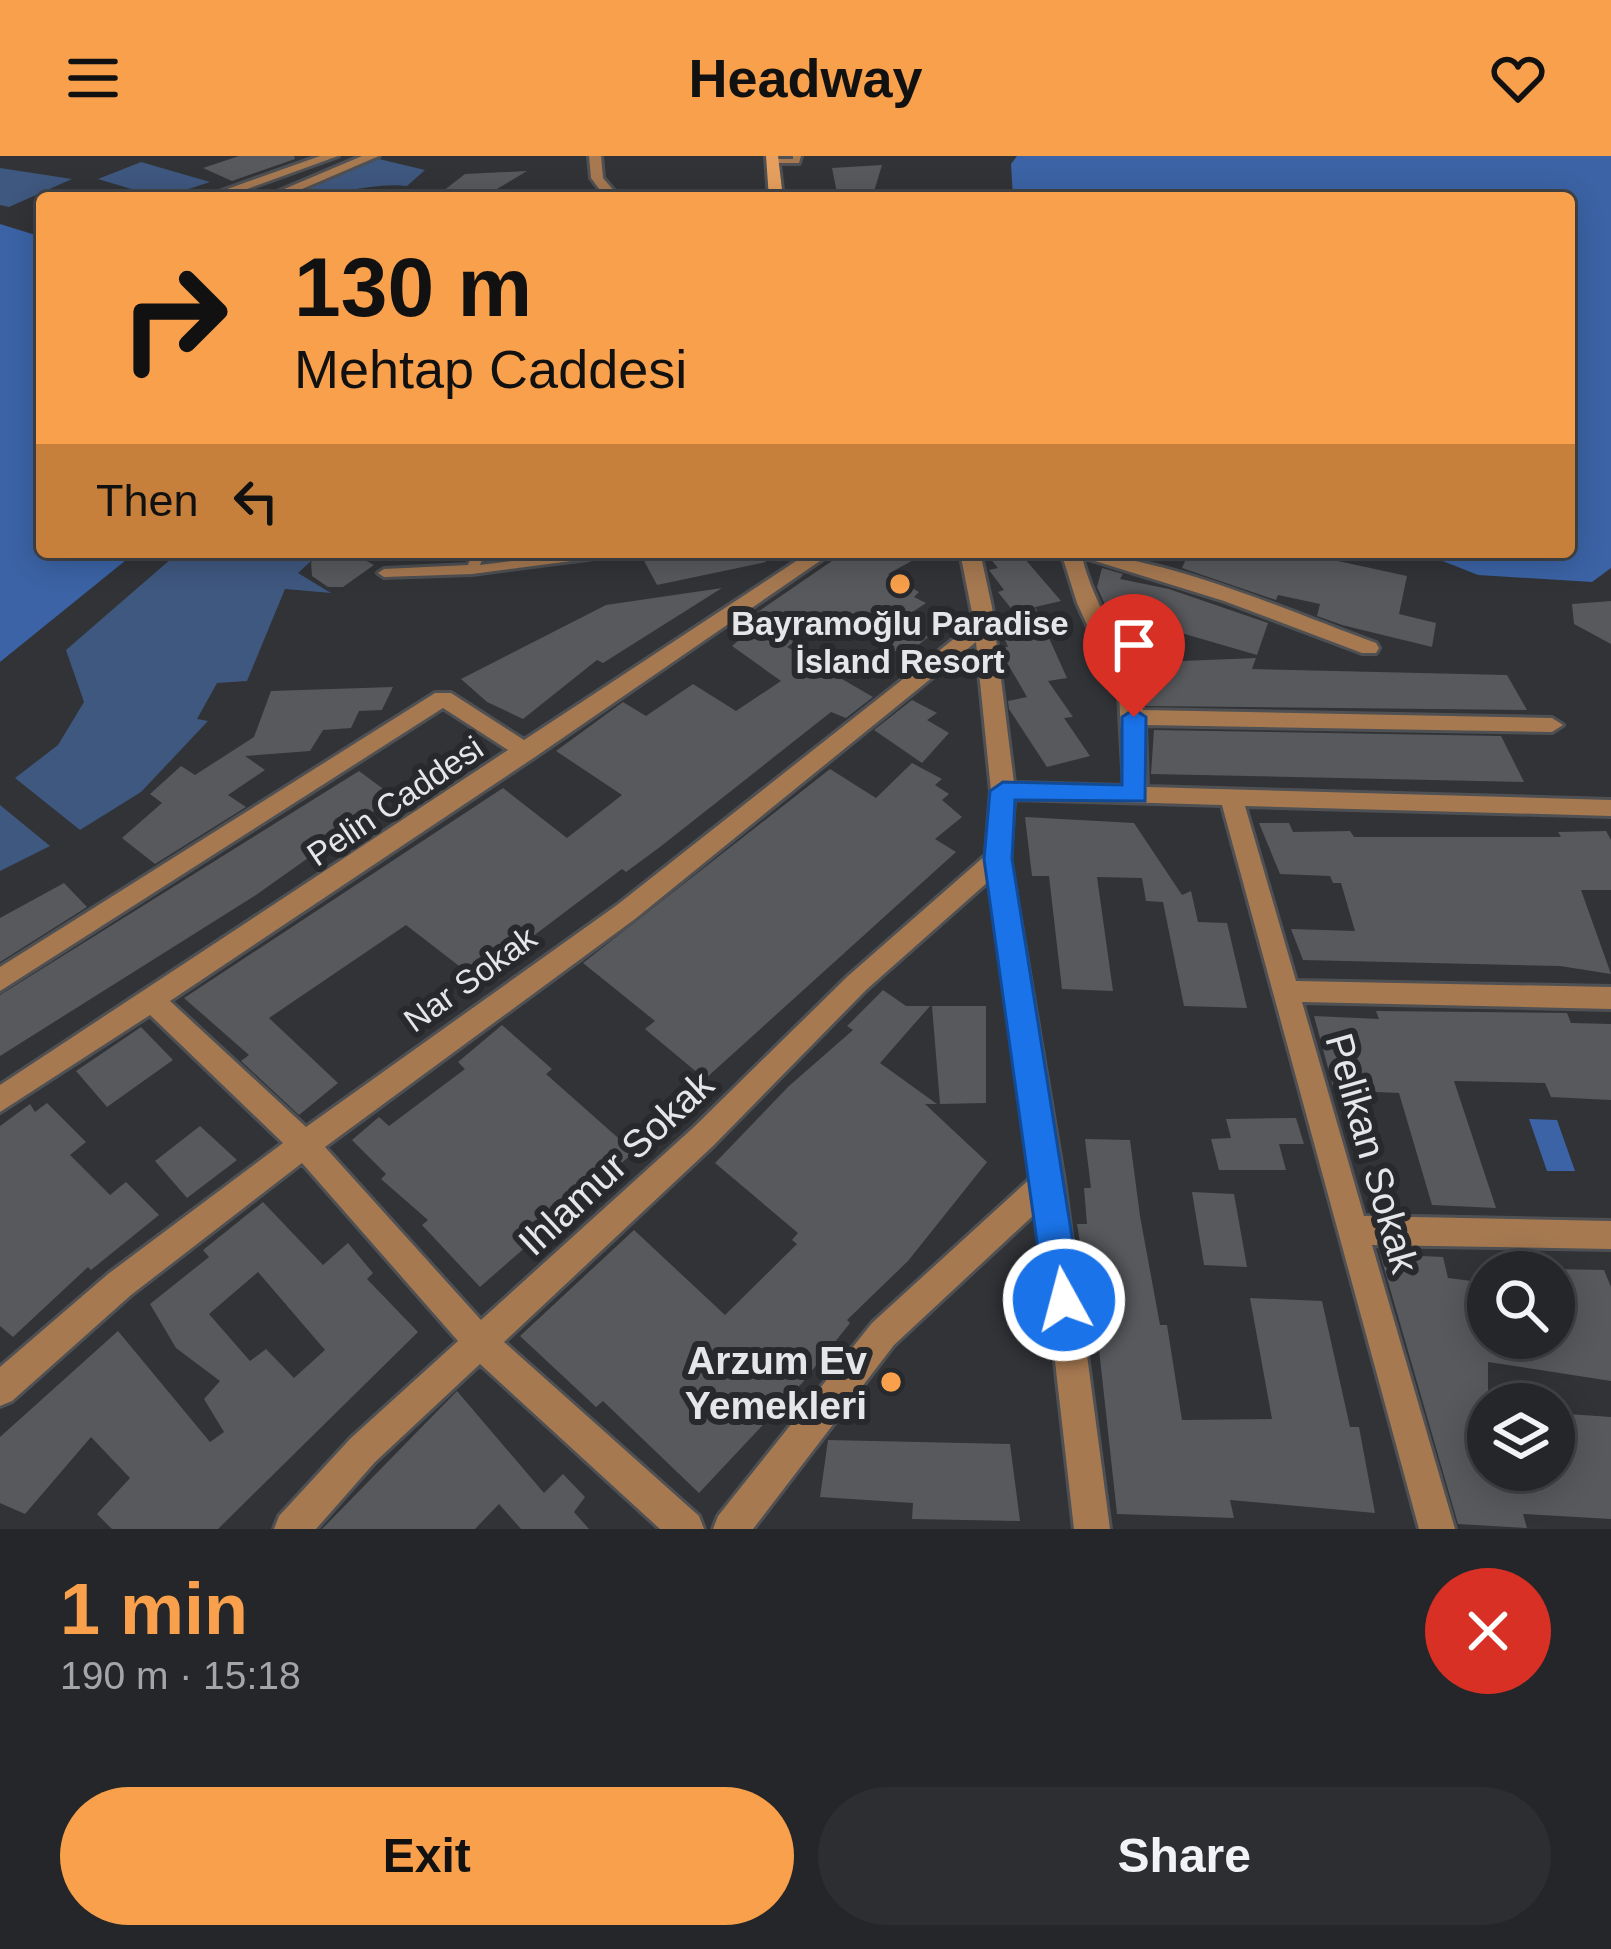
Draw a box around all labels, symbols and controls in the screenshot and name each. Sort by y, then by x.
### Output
icon: menu [60,45,126,111]
icon: heart [1485,45,1551,111]
text: Headway [688,48,923,108]
icon: right [96,240,252,396]
text: 130 m [294,240,532,334]
text: Mehtap Caddesi [294,339,687,399]
icon: left [223,468,289,534]
text: Then [96,475,199,526]
marker: Bayramoğlu Paradise İsland Resort [887,571,913,597]
pin [1083,594,1185,717]
place label: Bayramoğlu Paradise İsland Resort [731,605,1069,680]
icon: arrive [1101,612,1167,678]
street label: Pelin Caddesi [300,729,490,873]
street label: Nar Sokak [397,918,544,1039]
street label: Pelikan Sokak [1317,1028,1427,1278]
street label: Ihlamur Sokak [510,1062,722,1264]
position arrow [1001,1237,1127,1363]
map controls [1467,1251,1575,1491]
button: search [1467,1251,1575,1359]
place label: Arzum Ev Yemekleri [685,1339,867,1427]
marker: Arzum Ev Yemekleri [878,1369,904,1395]
button: layers [1467,1383,1575,1491]
button: close [1425,1568,1551,1694]
text: 1 min [60,1569,248,1649]
text: 190 m · 15:18 [60,1654,301,1697]
button: Exit [60,1787,794,1925]
button: Share [818,1787,1551,1925]

